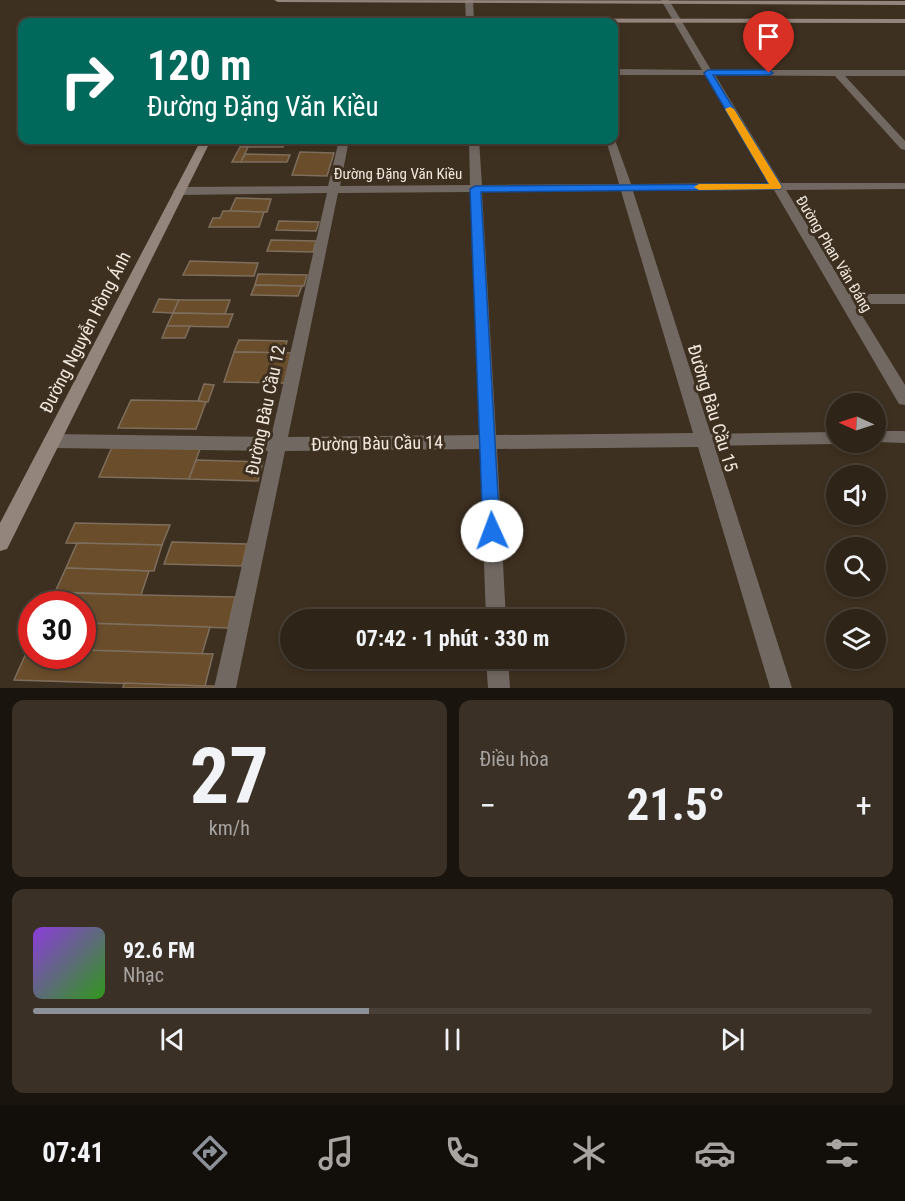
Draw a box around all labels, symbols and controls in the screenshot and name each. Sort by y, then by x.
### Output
pin [743,11,794,73]
icon: arrive [752,20,785,53]
text: 120 m [147,41,252,90]
icon: right [48,42,126,120]
text: Đường Đặng Văn Kiều [147,91,379,123]
street label: Đường Đặng Văn Kiều [334,165,462,183]
street label: Đường Phan Văn Đáng [792,192,876,316]
street label: Đường Nguyễn Hồng Ánh [35,248,135,416]
street label: Đường Bàu Cầu 15 [684,342,742,474]
street label: Đường Bàu Cầu 12 [241,343,289,477]
north arrow [826,393,886,453]
map controls [826,393,886,669]
street label: Đường Bàu Cầu 14 [311,431,443,455]
button: sound [826,465,886,525]
position arrow [460,499,524,563]
button: search [826,537,886,597]
speed limit sign: 30 [18,591,96,669]
button: layers [826,609,886,669]
text: 07:42 · 1 phút · 330 m [356,626,549,651]
text: 27 [190,731,269,822]
text: Điều hòa [480,747,549,771]
text: 21.5° [626,778,725,831]
text: − [480,786,496,825]
text: + [856,786,872,825]
text: km/h [209,816,250,840]
text: 92.6 FM [123,938,195,963]
text: Nhạc [123,963,164,987]
icon: previous [156,1023,189,1056]
icon: pause [436,1023,469,1056]
icon: next [716,1023,749,1056]
icon: directions [189,1132,231,1174]
icon: music [315,1132,357,1174]
icon: phone [441,1132,483,1174]
icon: climate [568,1132,610,1174]
icon: car [694,1132,736,1174]
icon: filters [821,1132,863,1174]
text: 07:41 [42,1137,104,1169]

